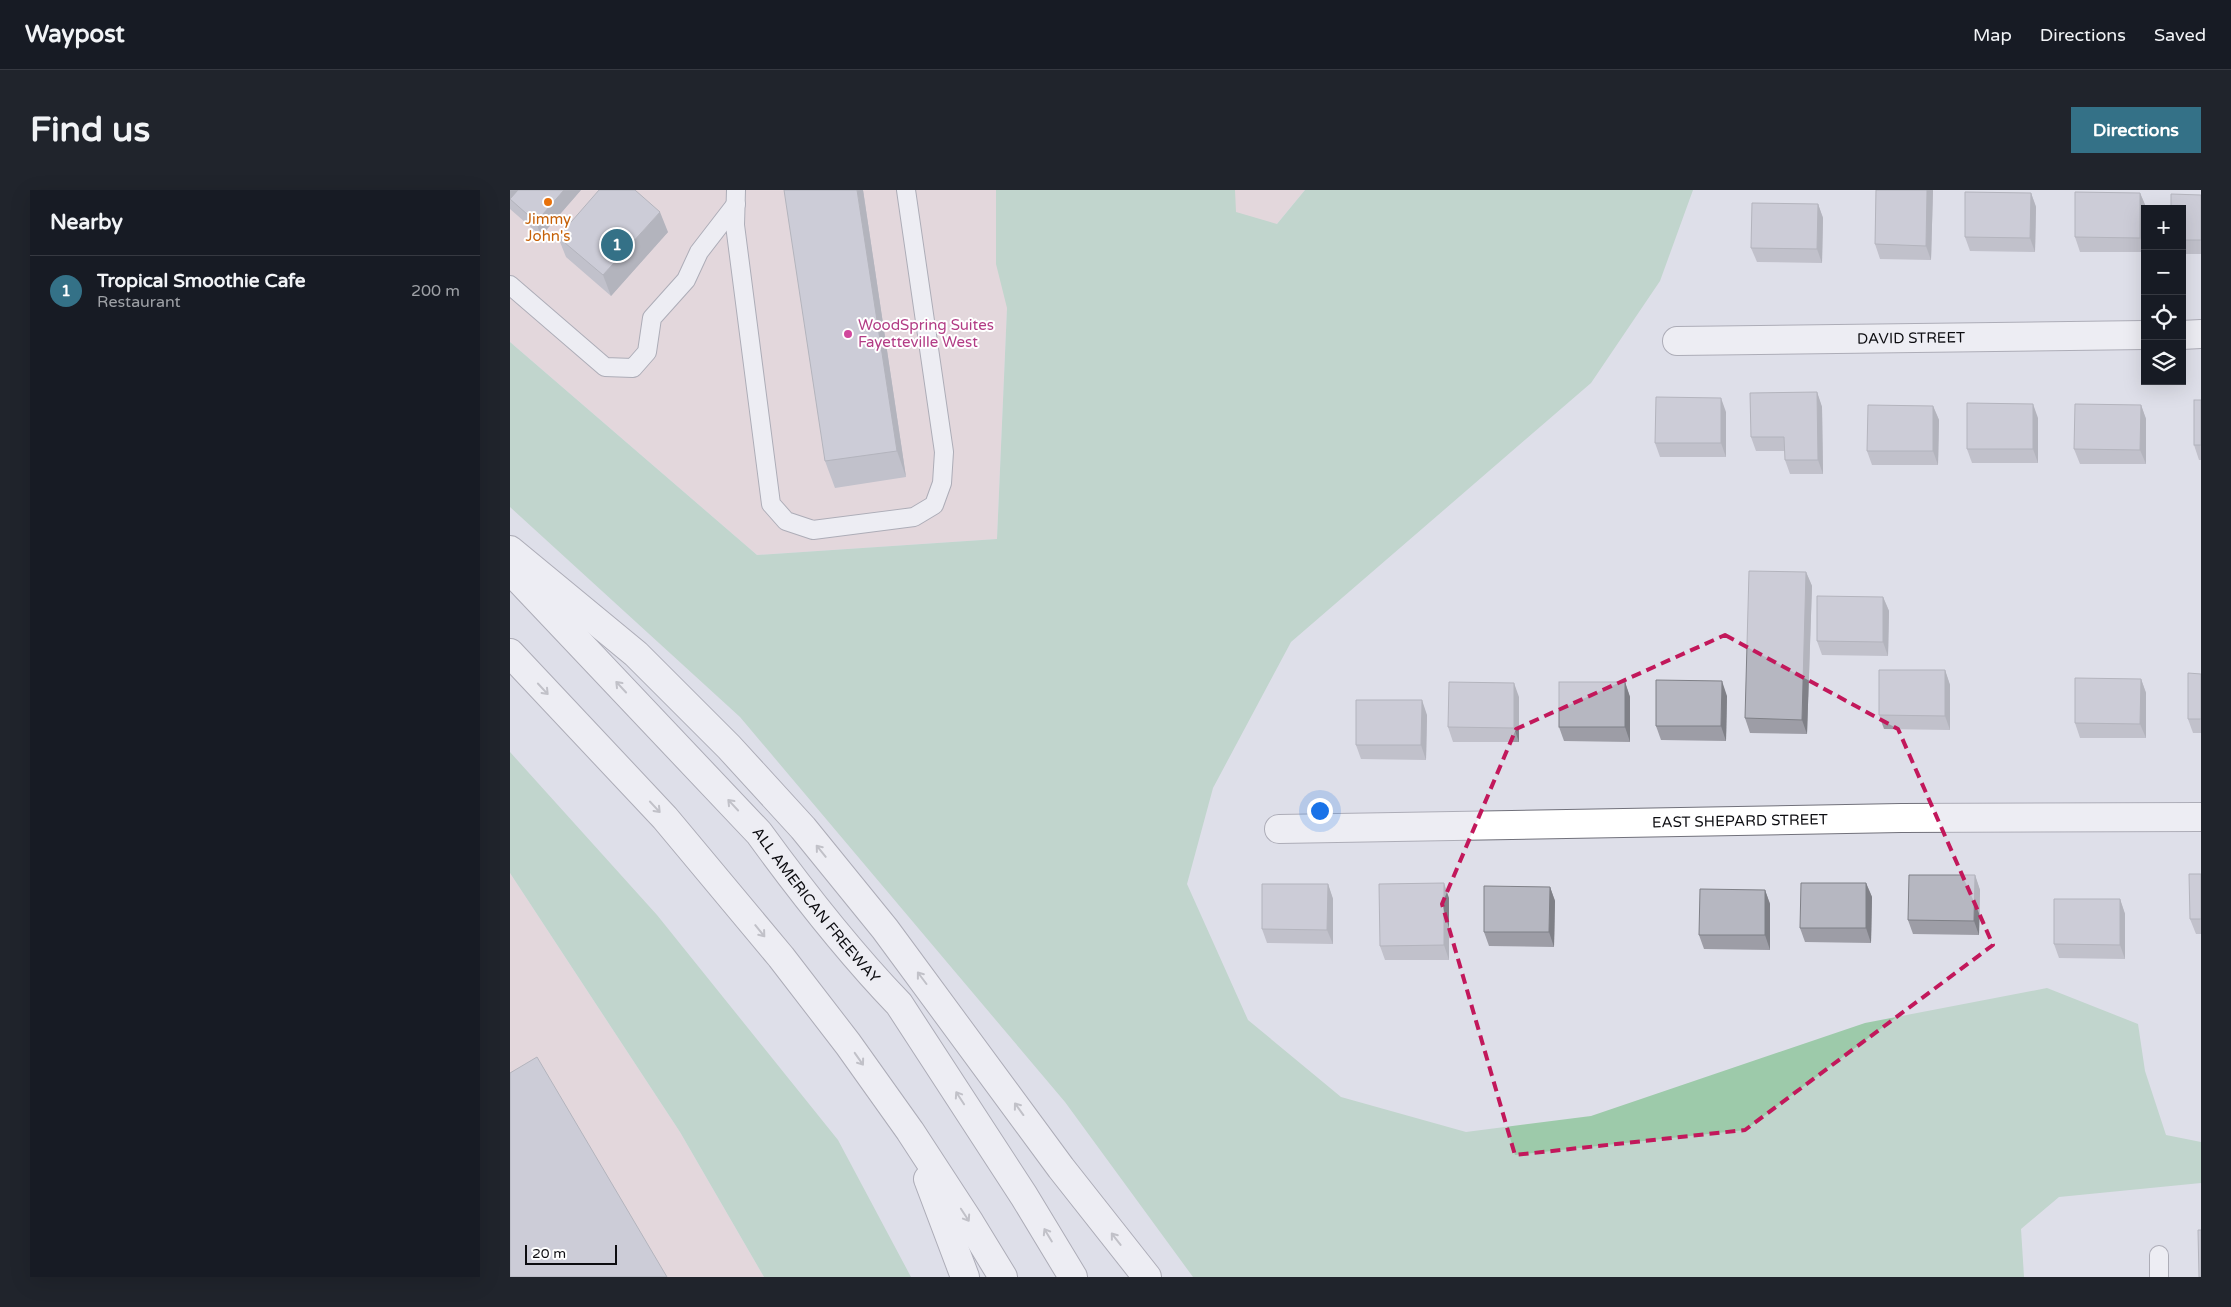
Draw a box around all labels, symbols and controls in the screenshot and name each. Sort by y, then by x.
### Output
text: Waypost [25,20,125,49]
text: Map [1973,24,2012,46]
text: Directions [2040,24,2126,46]
text: Saved [2154,24,2206,46]
button: Directions [2071,107,2201,153]
text: Find us [30,109,150,151]
marker: Jimmy John's [542,196,554,208]
map controls [2141,205,2186,385]
button: + [2141,205,2186,250]
text: Nearby [50,210,123,235]
place label: Jimmy John's [525,210,571,245]
pin: 1 [601,226,633,264]
button: − [2141,250,2186,295]
text: Tropical Smoothie Cafe [97,270,306,292]
text: 1 [61,281,71,301]
text: 200 m [411,281,460,301]
text: Restaurant [97,292,181,312]
button: locate [2141,295,2186,340]
place label: WoodSpring Suites Fayetteville West [858,316,994,351]
marker: WoodSpring Suites Fayetteville West [842,328,854,340]
street label: DAVID STREET [1857,328,1965,348]
button: layers [2141,340,2186,385]
one-way arrow [615,680,627,693]
one-way arrow [537,683,549,695]
your location [1307,798,1333,824]
one-way arrow [727,799,739,811]
one-way arrow [649,801,661,814]
street label: EAST SHEPARD STREET [1652,810,1828,831]
street label: ALL AMERICAN FREEWAY [749,823,884,987]
one-way arrow [816,845,827,858]
one-way arrow [754,924,765,937]
one-way arrow [917,972,928,985]
one-way arrow [854,1052,864,1066]
one-way arrow [955,1092,965,1106]
one-way arrow [1013,1103,1024,1116]
one-way arrow [961,1208,971,1222]
one-way arrow [1042,1229,1052,1243]
one-way arrow [1111,1232,1121,1246]
scale bar [525,1242,618,1265]
text: 20 m [532,1245,566,1262]

